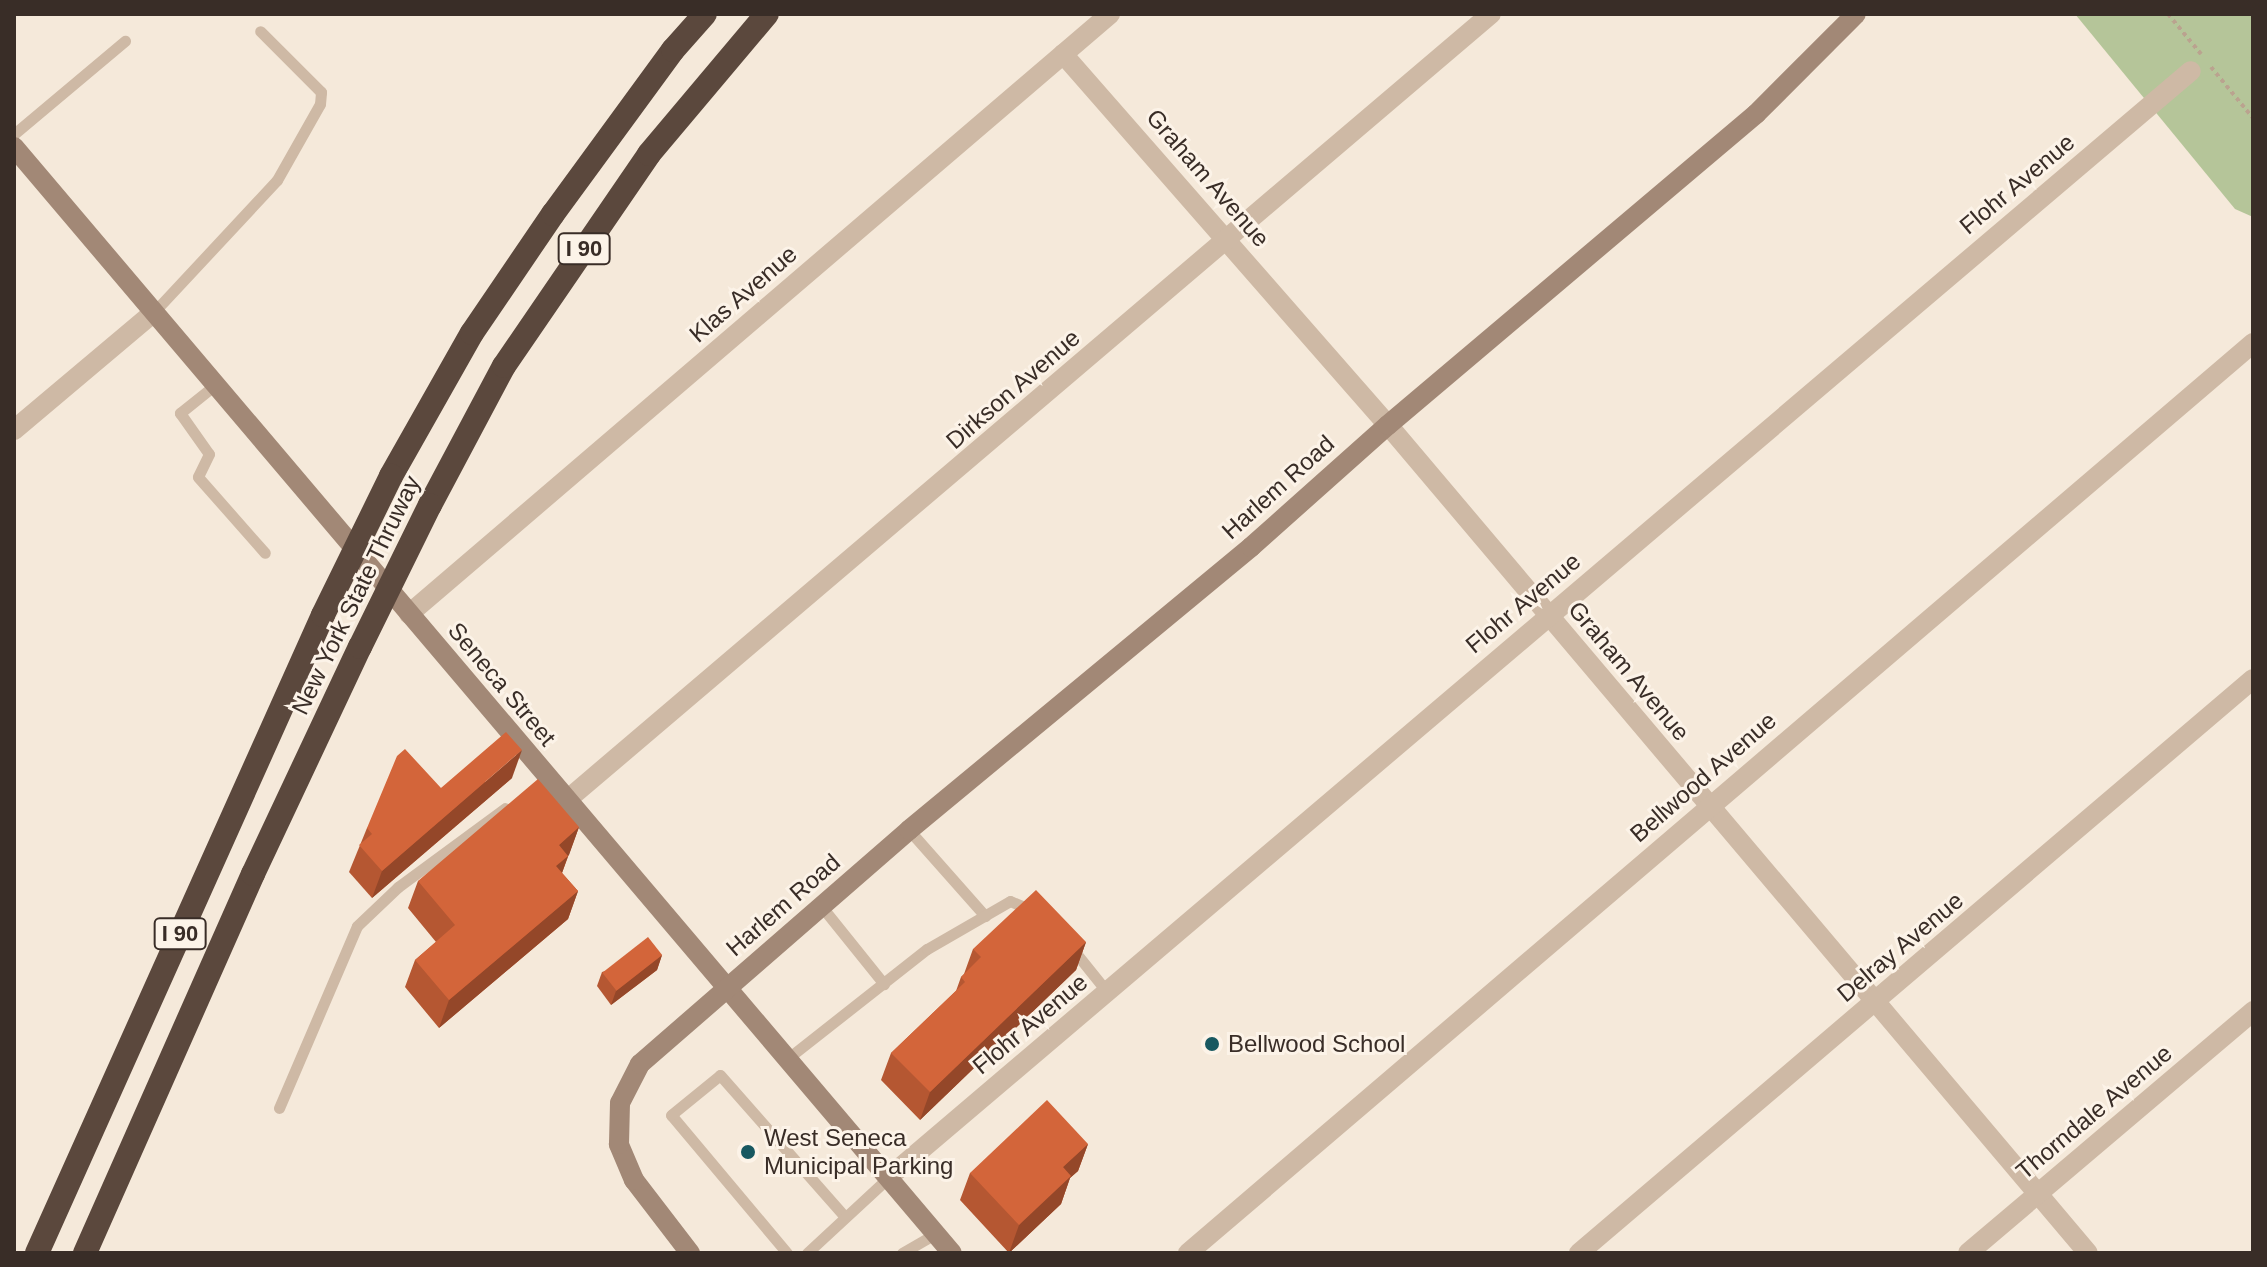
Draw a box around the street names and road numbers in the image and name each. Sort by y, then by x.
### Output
street label: Graham Avenue [1140,103,1276,253]
street label: Flohr Avenue [1953,127,2081,241]
road number: I 90 [556,231,612,267]
street label: Klas Avenue [683,239,803,349]
street label: Dirkson Avenue [940,323,1086,455]
street label: Harlem Road [1216,429,1340,545]
street label: New York State Thruway [285,470,427,720]
street label: Flohr Avenue [1459,546,1587,660]
street label: Graham Avenue [1562,595,1696,747]
street label: Seneca Street [442,616,562,752]
street label: Bellwood Avenue [1624,705,1782,849]
street label: Harlem Road [720,848,846,962]
street label: Delray Avenue [1831,886,1969,1008]
road number: I 90 [152,916,208,952]
street label: Flohr Avenue [966,967,1094,1081]
street label: Thorndale Avenue [2010,1038,2178,1186]

